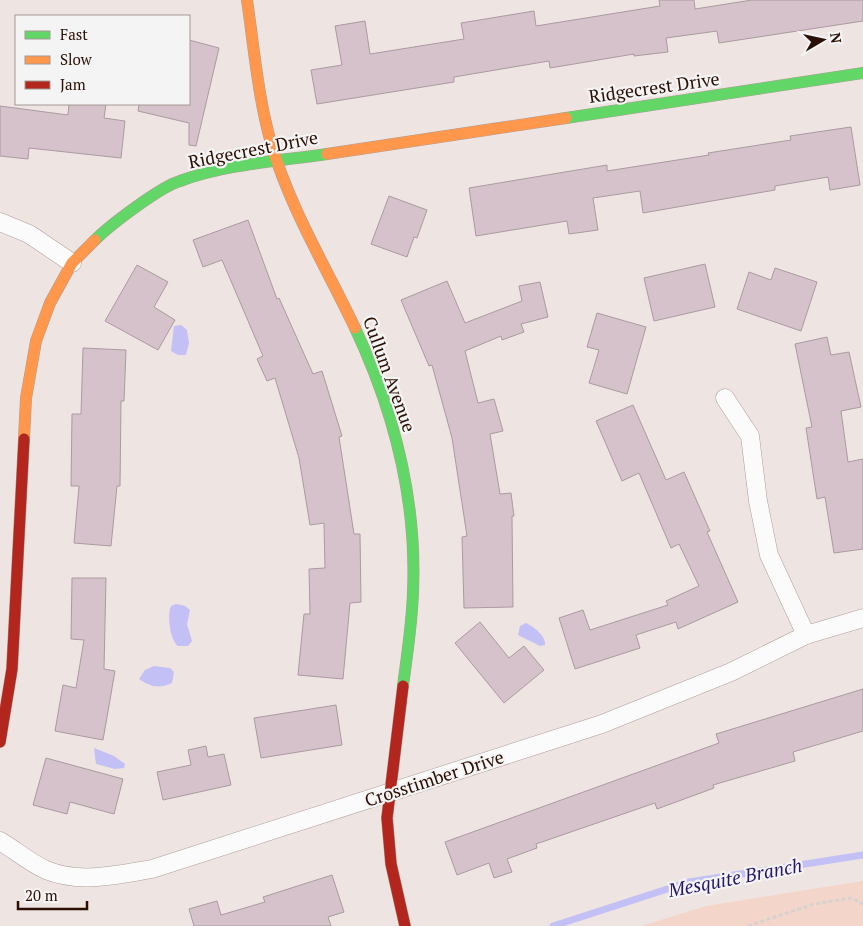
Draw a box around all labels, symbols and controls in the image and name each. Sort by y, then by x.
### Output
legend [15,15,190,105]
north arrow [798,15,848,65]
text: Fast [60,24,88,44]
text: N [826,31,847,45]
text: Slow [60,49,93,69]
street label: Ridgecrest Drive [587,66,721,108]
text: Jam [60,74,86,94]
street label: Ridgecrest Drive [186,125,320,173]
street label: Cullum Avenue [358,313,422,435]
street label: Crosstimber Drive [361,744,507,812]
water label: Mesquite Branch [665,852,804,902]
scale bar [18,878,86,910]
text: 20 m [25,885,58,905]

